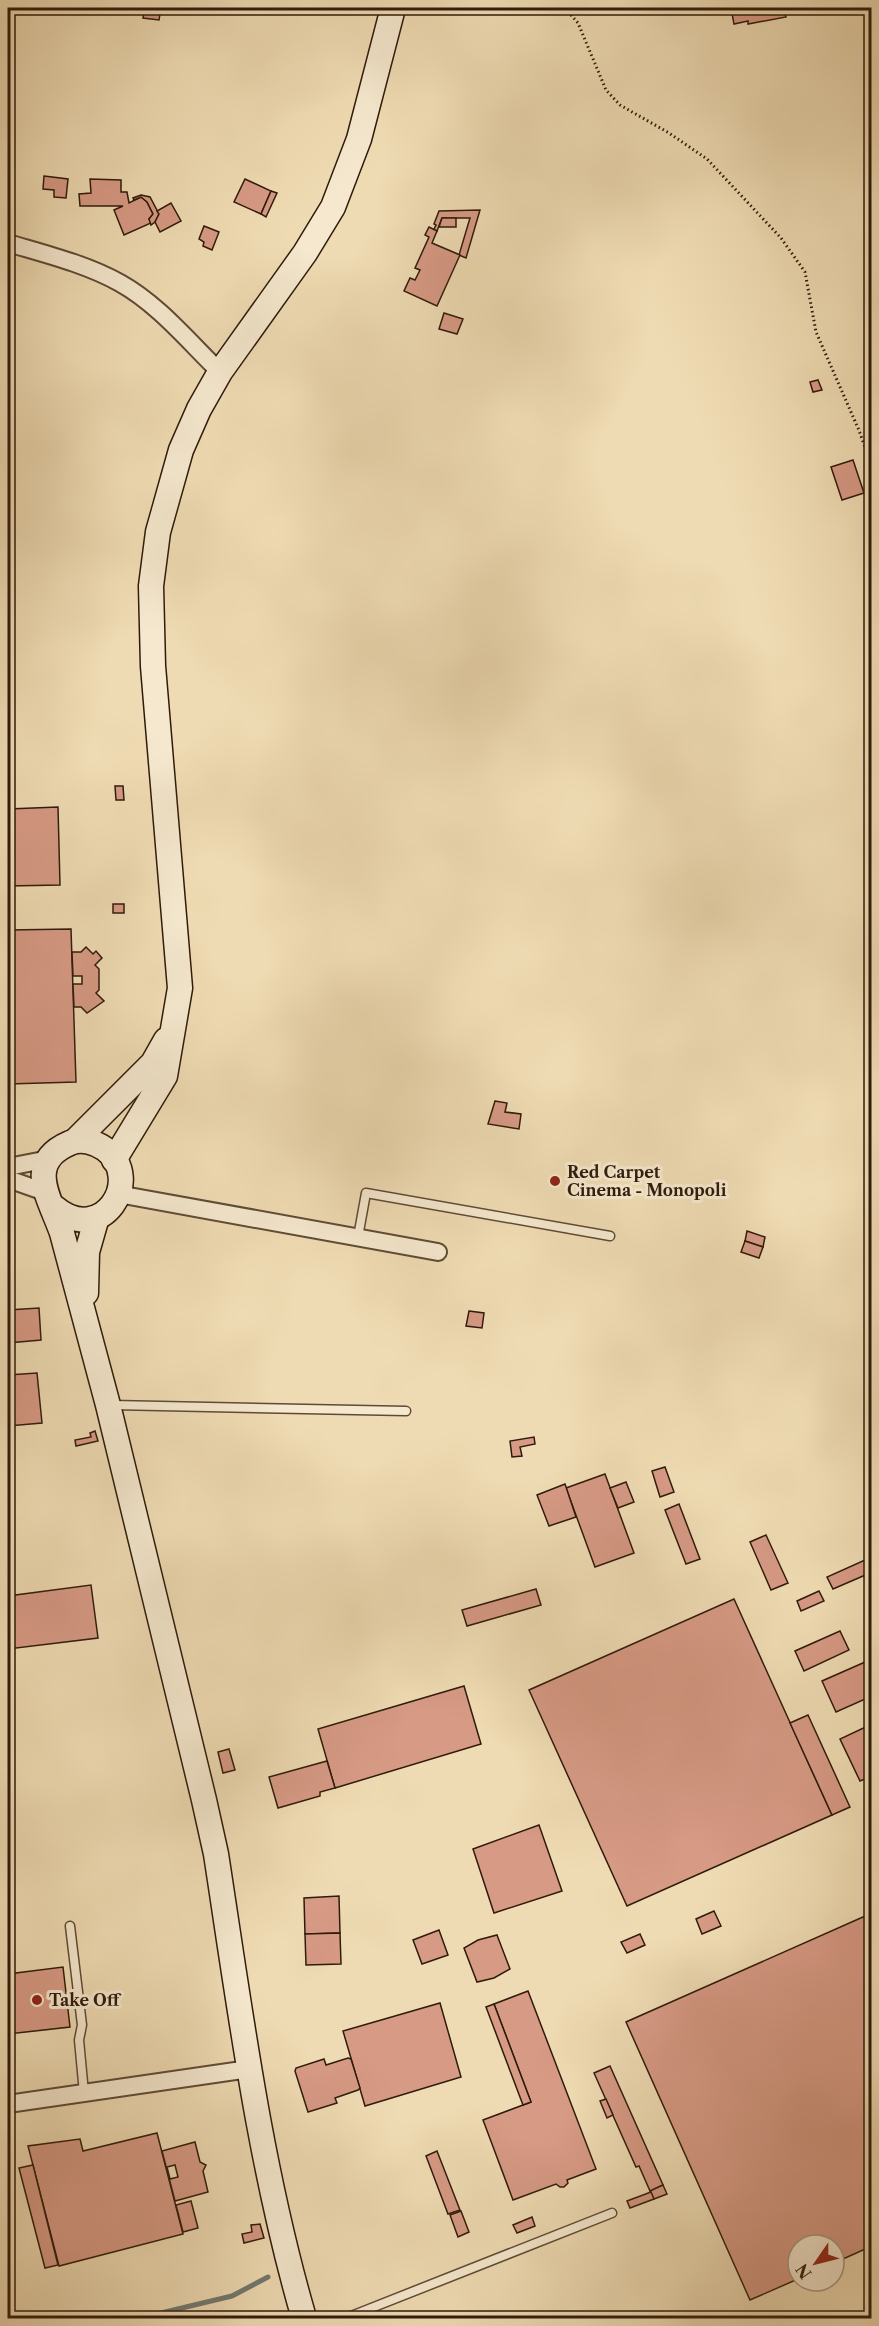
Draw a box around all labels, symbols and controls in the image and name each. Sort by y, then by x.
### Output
place label: Red Carpet Cinema - Monopoli [567,1162,727,1200]
marker: Red Carpet Cinema - Monopoli [548,1174,562,1188]
place label: Take Off [49,1990,122,2010]
marker: Take Off [30,1993,44,2007]
north arrow [786,2233,846,2293]
text: N [791,2260,816,2283]

